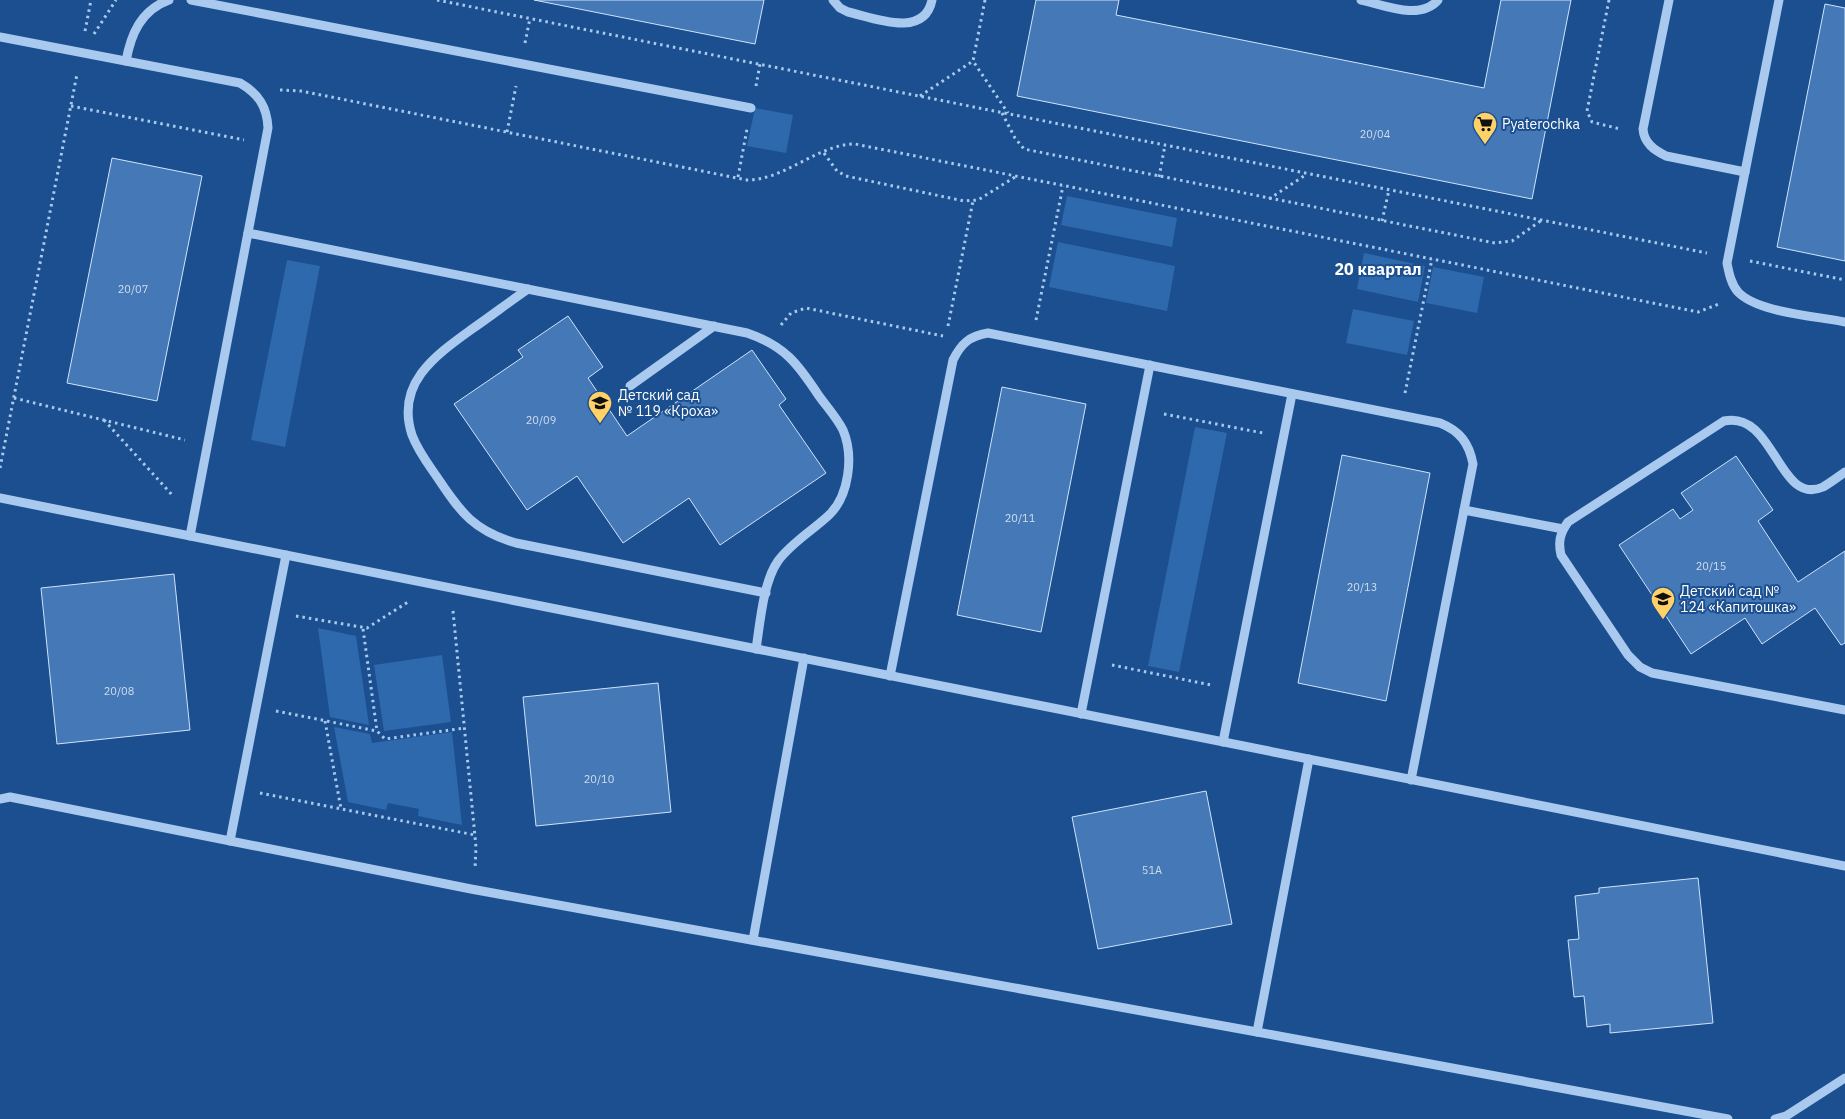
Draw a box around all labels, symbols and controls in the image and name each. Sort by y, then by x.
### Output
supermarket icon: Pyaterochka [1472,111,1498,145]
place label: Pyaterochka [1502,115,1581,133]
house number: 20/04 [1360,127,1391,141]
district label: 20 квартал [1334,259,1422,279]
house number: 20/07 [118,282,148,296]
place label: Детский сад № 119 «Кроха» [618,386,718,420]
school or university icon: Детский сад № 119 «Кроха» [587,390,613,424]
house number: 20/09 [526,413,556,427]
house number: 20/11 [1005,511,1036,525]
house number: 20/15 [1696,559,1726,573]
house number: 20/13 [1347,580,1377,594]
place label: Детский сад № 124 «Капитошка» [1680,582,1796,616]
school or university icon: Детский сад № 124 «Капитошка» [1650,586,1676,620]
house number: 20/08 [104,684,134,698]
house number: 20/10 [584,772,614,786]
house number: 51А [1142,863,1162,877]

